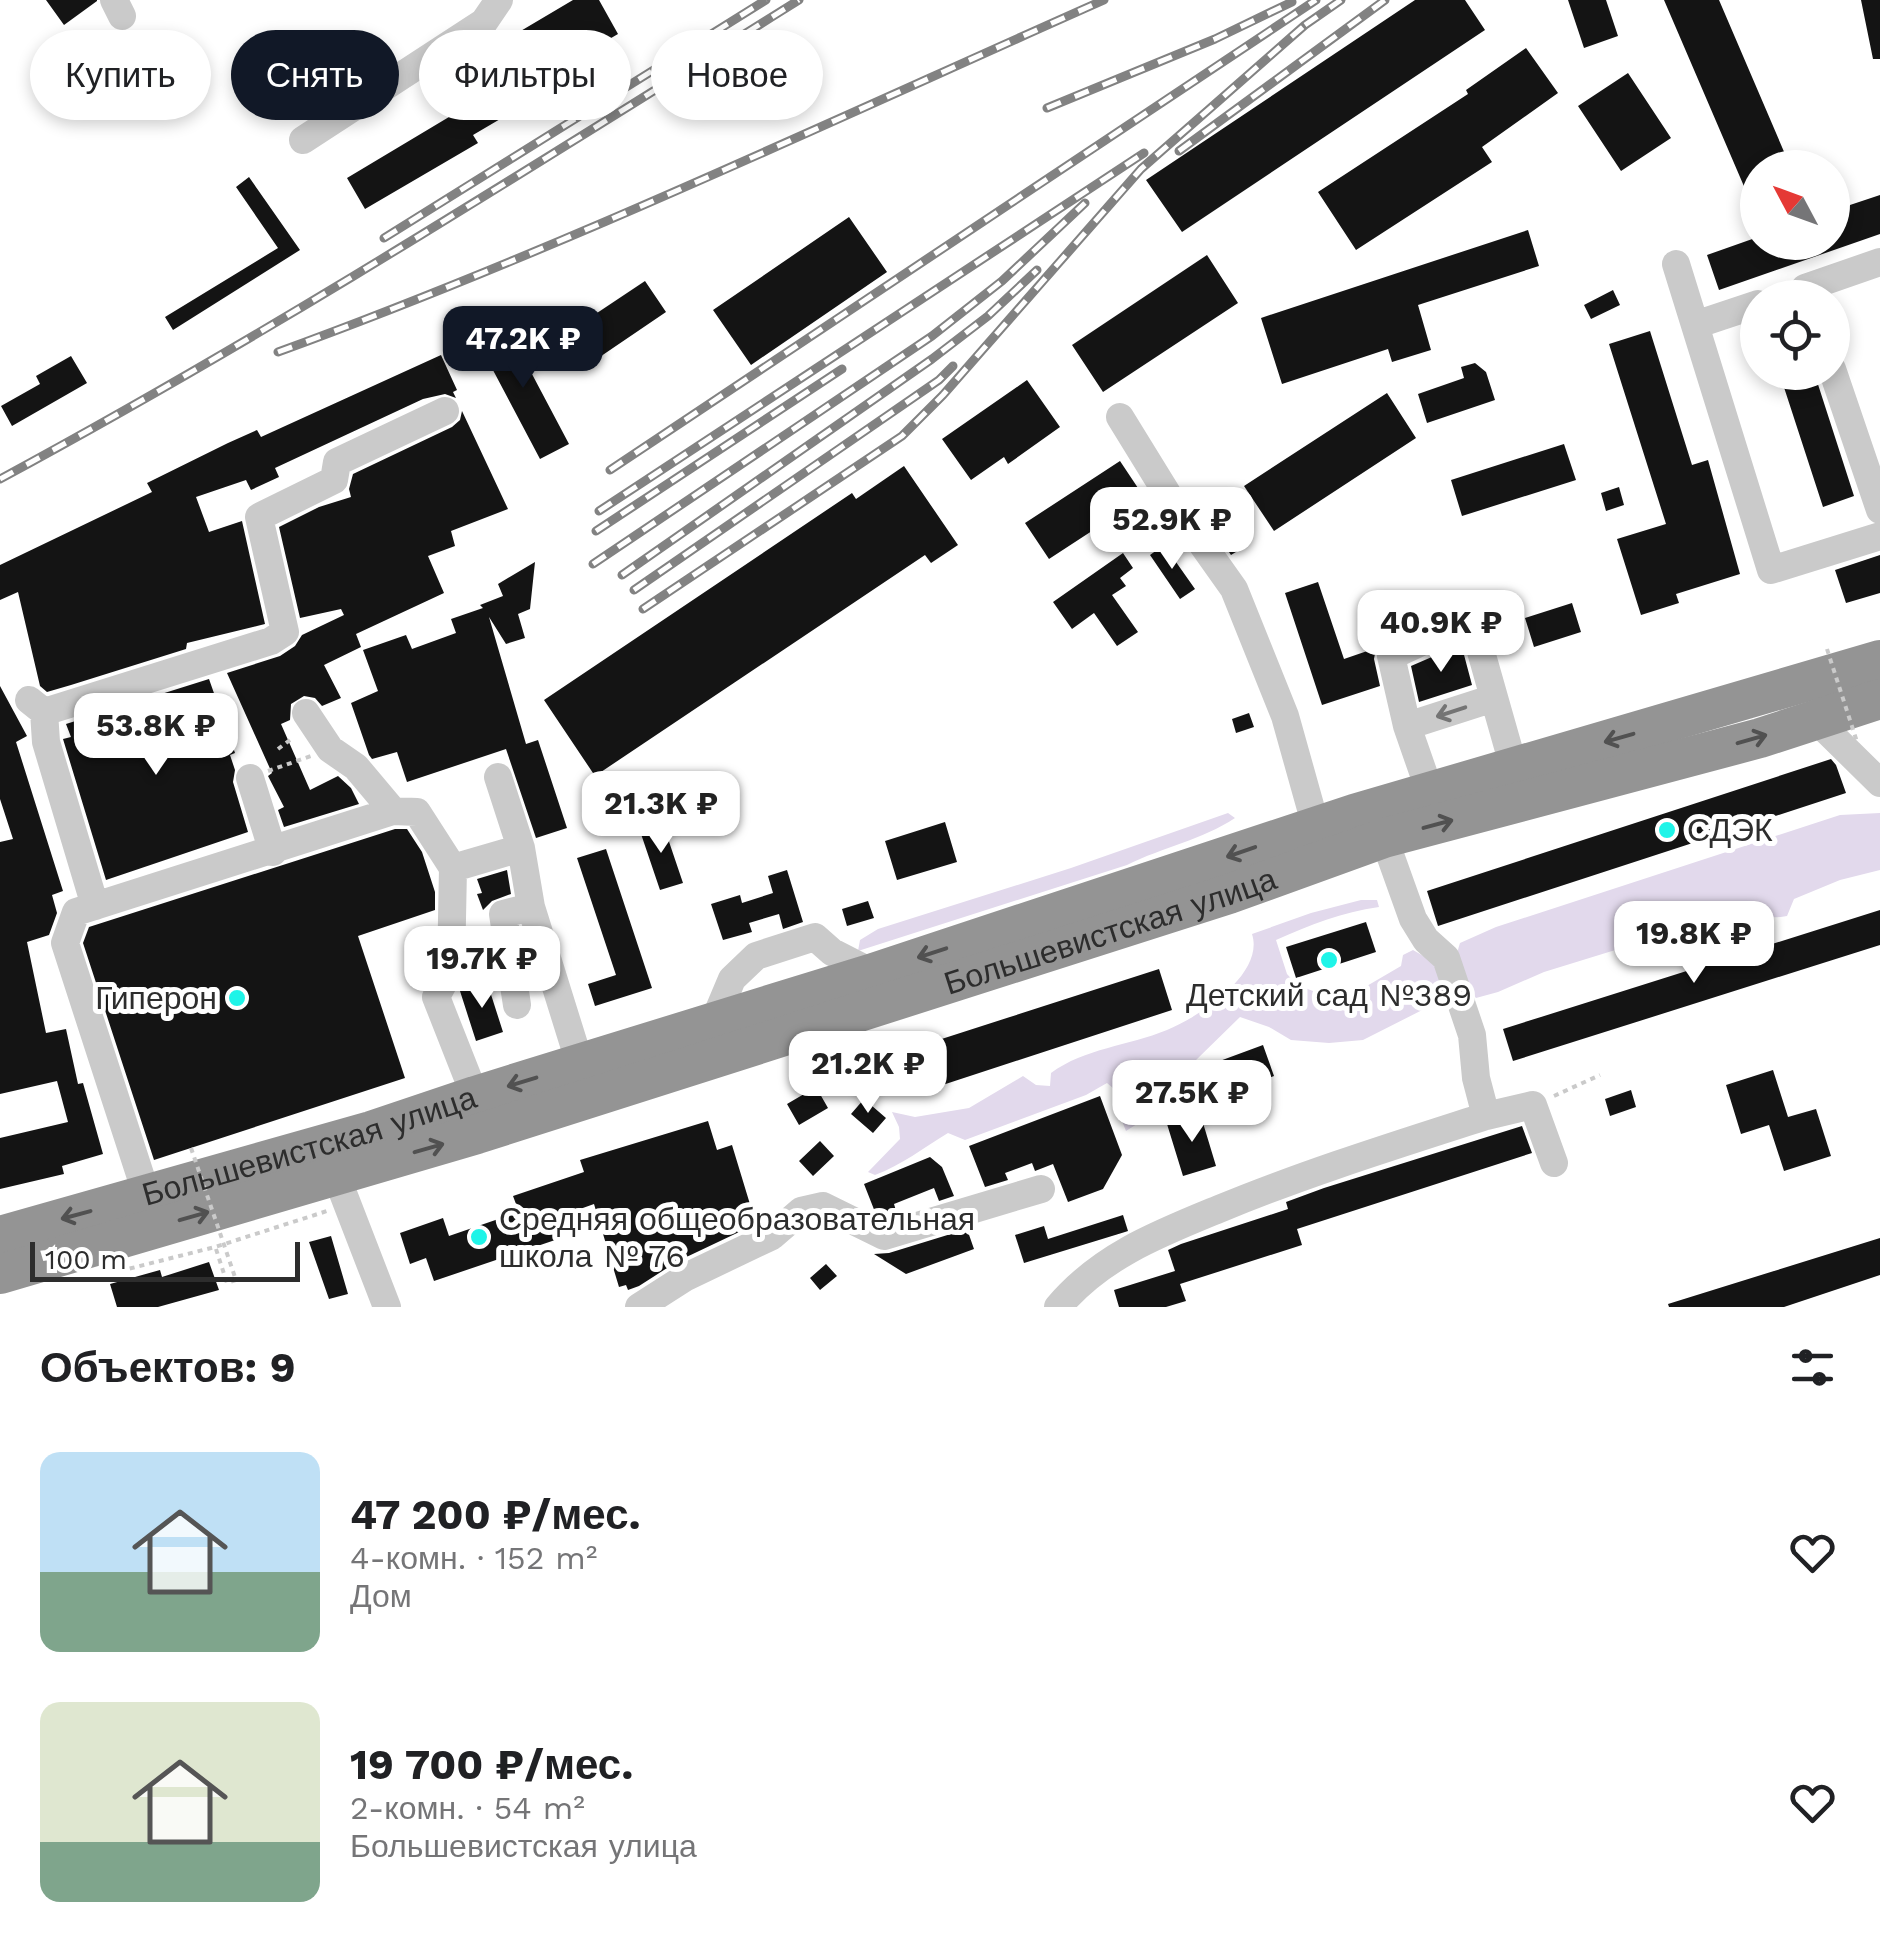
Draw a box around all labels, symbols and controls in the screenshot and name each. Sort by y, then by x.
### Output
chip: Купить [30,30,211,120]
chip: Снять [231,30,399,120]
chip: Фильтры [419,30,631,120]
chip: Новое [651,30,823,120]
north arrow [1740,150,1850,260]
map controls [1740,150,1850,390]
button: locate [1740,280,1850,390]
pin: 47.2K ₽ [431,306,615,391]
text: 47.2K ₽ [465,319,581,357]
pin: 52.9K ₽ [1080,487,1264,572]
text: 52.9K ₽ [1112,500,1232,538]
pin: 40.9K ₽ [1349,590,1533,675]
text: 40.9K ₽ [1379,603,1503,641]
pin: 53.8K ₽ [64,693,248,778]
one-way arrow [1436,704,1467,722]
text: 53.8K ₽ [96,706,216,744]
one-way arrow [1736,729,1767,748]
one-way arrow [1604,730,1635,748]
pin: 21.3K ₽ [569,771,753,856]
text: 21.3K ₽ [604,784,718,822]
place label: СДЭК [1687,811,1773,849]
one-way arrow [1422,813,1454,832]
marker: СДЭК [1656,819,1678,841]
one-way arrow [1225,844,1257,862]
street label: Большевистская улица [939,859,1282,1003]
pin: 19.8K ₽ [1602,901,1786,986]
text: 19.8K ₽ [1636,914,1752,952]
pin: 19.7K ₽ [390,926,574,1011]
text: 19.7K ₽ [426,939,538,977]
one-way arrow [916,946,948,964]
marker: Детский сад №389 [1318,949,1340,971]
place label: Детский сад №389 [1186,976,1472,1014]
place label: Гиперон [95,979,217,1017]
marker: Гиперон [226,987,248,1009]
pin: 21.2K ₽ [776,1031,960,1116]
text: 21.2K ₽ [811,1044,925,1082]
pin: 27.5K ₽ [1100,1060,1284,1145]
text: 27.5K ₽ [1134,1073,1250,1111]
one-way arrow [506,1074,538,1092]
street label: Большевистская улица [138,1078,481,1214]
one-way arrow [413,1137,445,1156]
place label: Средняя общеобразовательная школа № 76 [499,1200,975,1275]
one-way arrow [178,1206,209,1224]
one-way arrow [61,1207,92,1226]
marker: Средняя общеобразовательная школа № 76 [468,1226,490,1248]
scale bar [30,1237,300,1282]
text: 100 m [45,1243,127,1276]
icon: filters [1785,1340,1840,1395]
text: Объектов: 9 [40,1343,296,1392]
text: 47 200 ₽/мес. [350,1490,641,1539]
icon: home [120,1492,240,1612]
icon: heart [1785,1525,1840,1580]
text: 4-комн. · 152 m² [350,1539,597,1577]
text: Дом [350,1577,412,1615]
text: 19 700 ₽/мес. [350,1740,633,1789]
icon: home [120,1742,240,1862]
icon: heart [1785,1775,1840,1830]
text: 2-комн. · 54 m² [350,1789,585,1827]
text: Большевистская улица [350,1827,697,1865]

